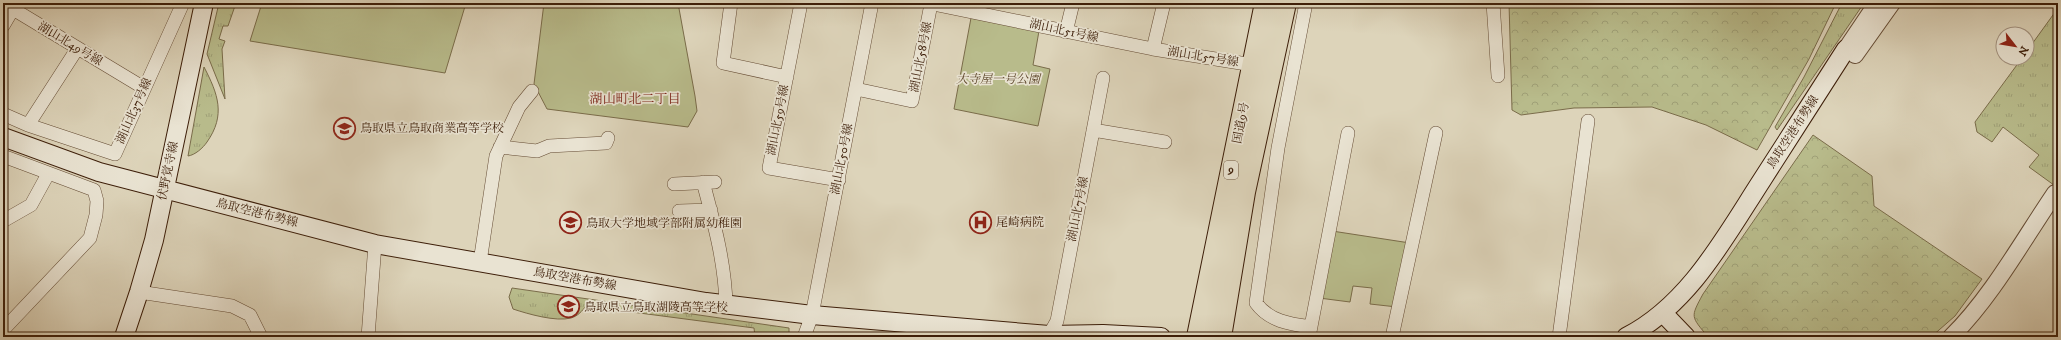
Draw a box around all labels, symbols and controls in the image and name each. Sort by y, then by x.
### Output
street label: 湖山北51号線 [1028,16,1100,46]
street label: 湖山北49号線 [35,19,105,69]
street label: 湖山北58号線 [907,20,935,94]
north arrow [1995,26,2035,66]
text: N [2014,43,2031,58]
street label: 湖山北57号線 [1166,44,1240,70]
park label: 大寺屋一号公園 [956,72,1042,87]
street label: 湖山北37号線 [113,76,155,146]
street label: 湖山北59号線 [764,83,792,157]
district label: 湖山町北二丁目 [589,91,681,107]
street label: 鳥取空港布勢線 [1764,93,1822,171]
street label: 国道9号 [1230,101,1252,145]
school or university icon: 鳥取県立鳥取商業高等学校 [331,115,357,141]
place label: 鳥取県立鳥取商業高等学校 [360,121,504,136]
street label: 湖山北50号線 [828,122,856,196]
street label: 伏野覚寺線 [154,140,182,202]
road number: 9 [1224,161,1238,179]
street label: 湖山北7号線 [1064,175,1092,243]
street label: 鳥取空港布勢線 [214,196,300,230]
hospital icon: 尾崎病院 [968,209,994,235]
school or university icon: 鳥取大学地域学部附属幼稚園 [558,210,584,236]
place label: 尾崎病院 [996,215,1044,230]
place label: 鳥取大学地域学部附属幼稚園 [586,216,742,231]
street label: 鳥取空港布勢線 [532,264,618,294]
school or university icon: 鳥取県立鳥取湖陵高等学校 [555,294,581,320]
place label: 鳥取県立鳥取湖陵高等学校 [584,300,728,315]

